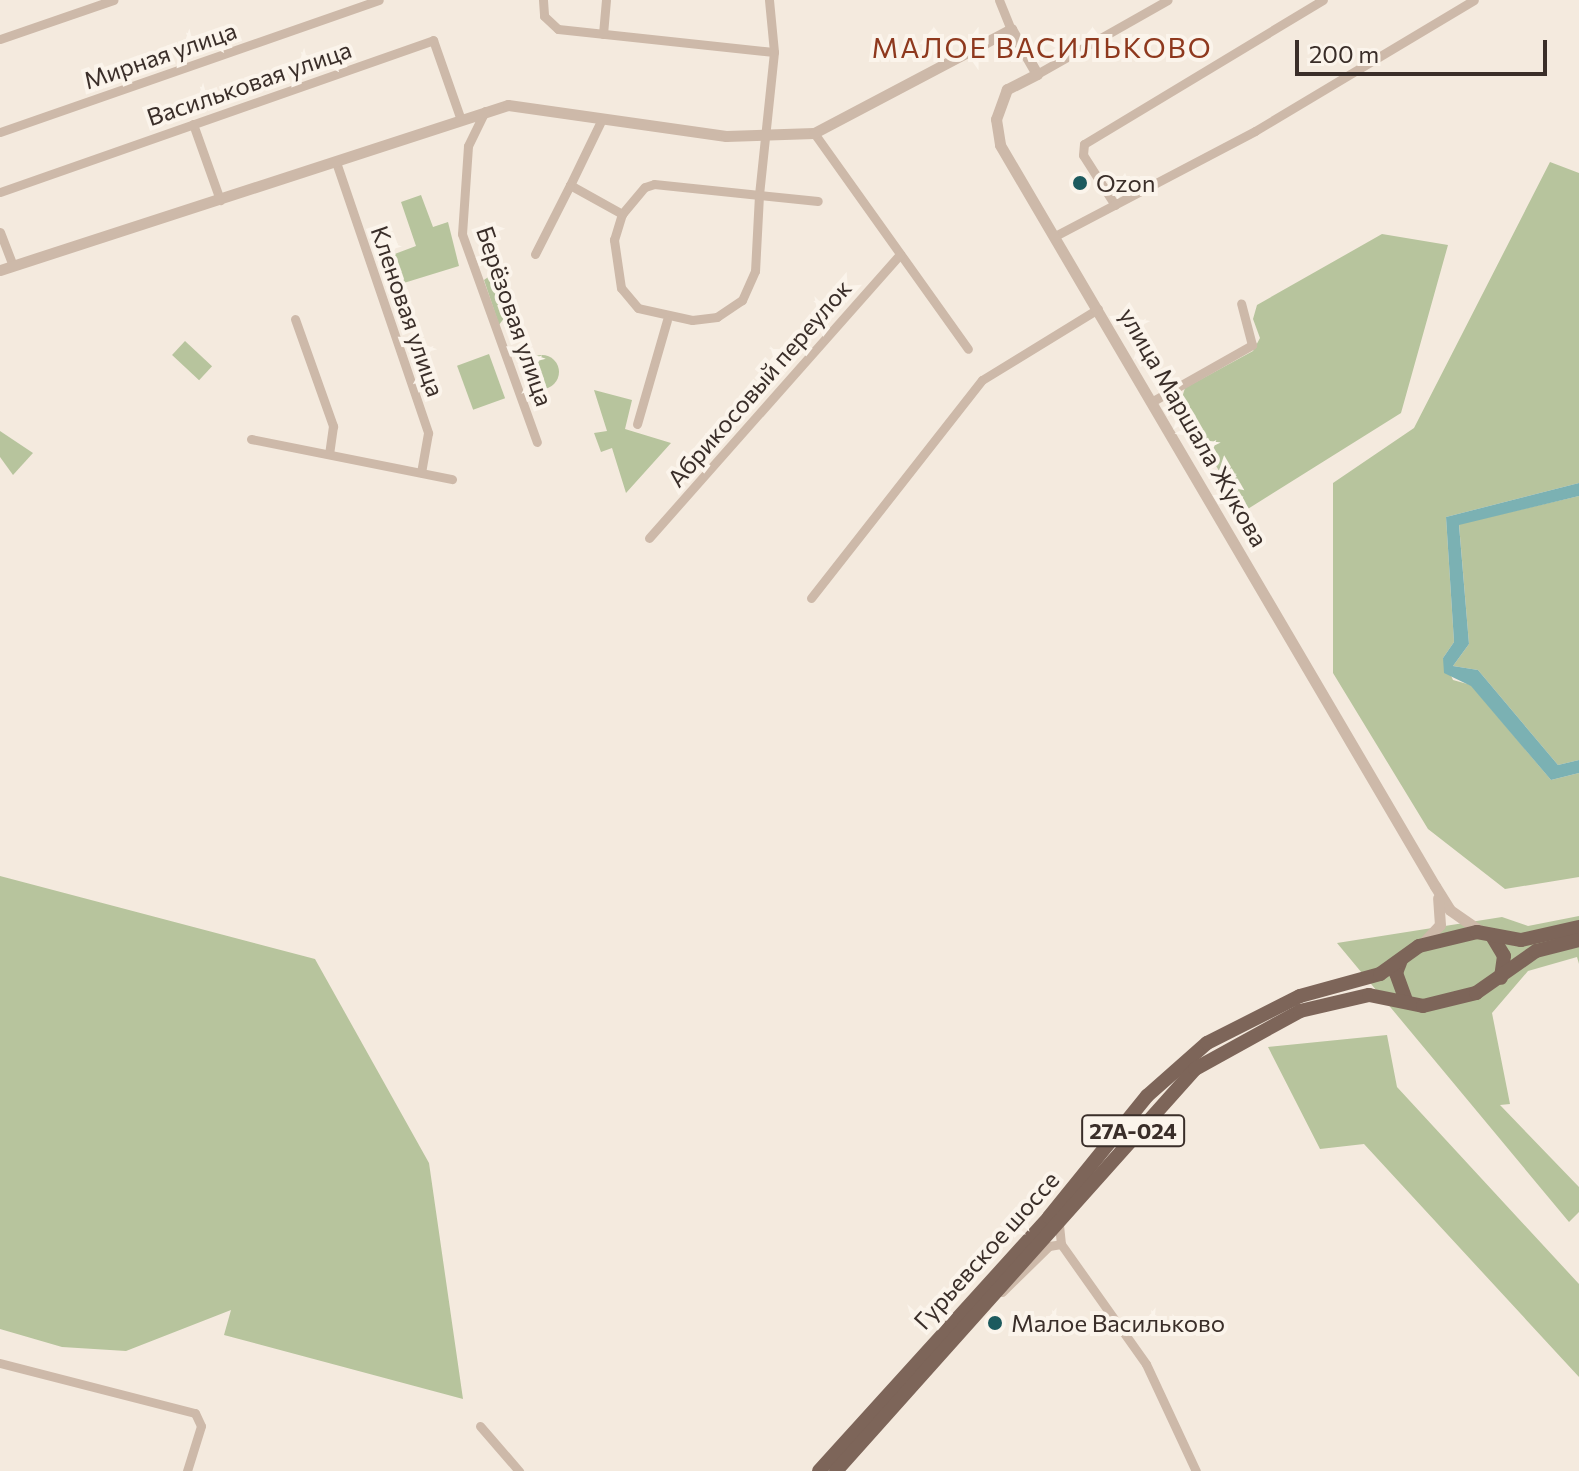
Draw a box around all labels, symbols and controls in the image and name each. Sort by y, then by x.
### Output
street label: Мирная улица [80,15,240,95]
scale bar [1299,24,1551,74]
district label: МАЛОЕ ВАСИЛЬКОВО [871,30,1213,64]
street label: Васильковая улица [143,34,355,132]
text: 200 m [1309,39,1379,68]
place label: Ozon [1096,169,1156,197]
marker: Ozon [1071,174,1089,192]
street label: Кленовая улица [365,222,451,400]
street label: Берёзовая улица [471,222,559,410]
street label: Абрикосовый переулок [661,274,857,492]
street label: улица Маршала Жукова [1114,302,1274,552]
road number: 27А-024 [1081,1113,1185,1149]
street label: Гурьевское шоссе [908,1165,1064,1335]
place label: Малое Васильково [1011,1309,1225,1337]
marker: Малое Васильково [986,1314,1004,1332]

